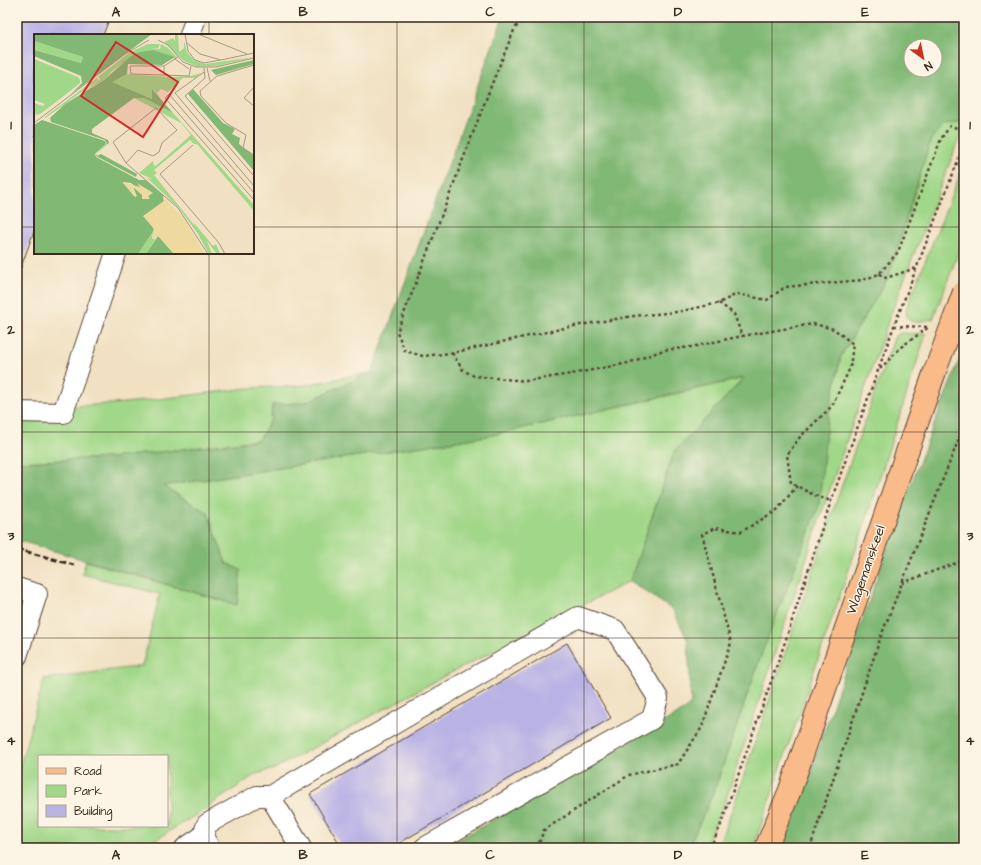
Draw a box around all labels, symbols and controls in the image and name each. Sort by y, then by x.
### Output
text: A [112,3,121,21]
text: B [298,3,308,21]
text: C [485,3,495,21]
text: D [674,3,683,21]
text: E [861,3,869,21]
inset map [34,34,254,254]
north arrow [903,38,943,78]
text: N [921,58,935,74]
text: 1 [10,116,12,134]
text: 1 [969,116,971,134]
text: 2 [6,321,15,339]
text: 2 [965,321,974,339]
street label: Wagemanskeel [841,523,891,617]
text: 3 [7,527,15,545]
text: 3 [966,527,974,545]
text: 4 [7,732,16,750]
text: 4 [966,732,975,750]
legend [38,755,168,827]
text: Road [74,763,102,780]
text: Park [74,783,102,800]
text: Building [74,803,112,821]
text: A [112,846,121,864]
text: B [298,846,308,864]
text: C [485,846,495,864]
text: D [674,846,683,864]
text: E [861,846,869,864]

